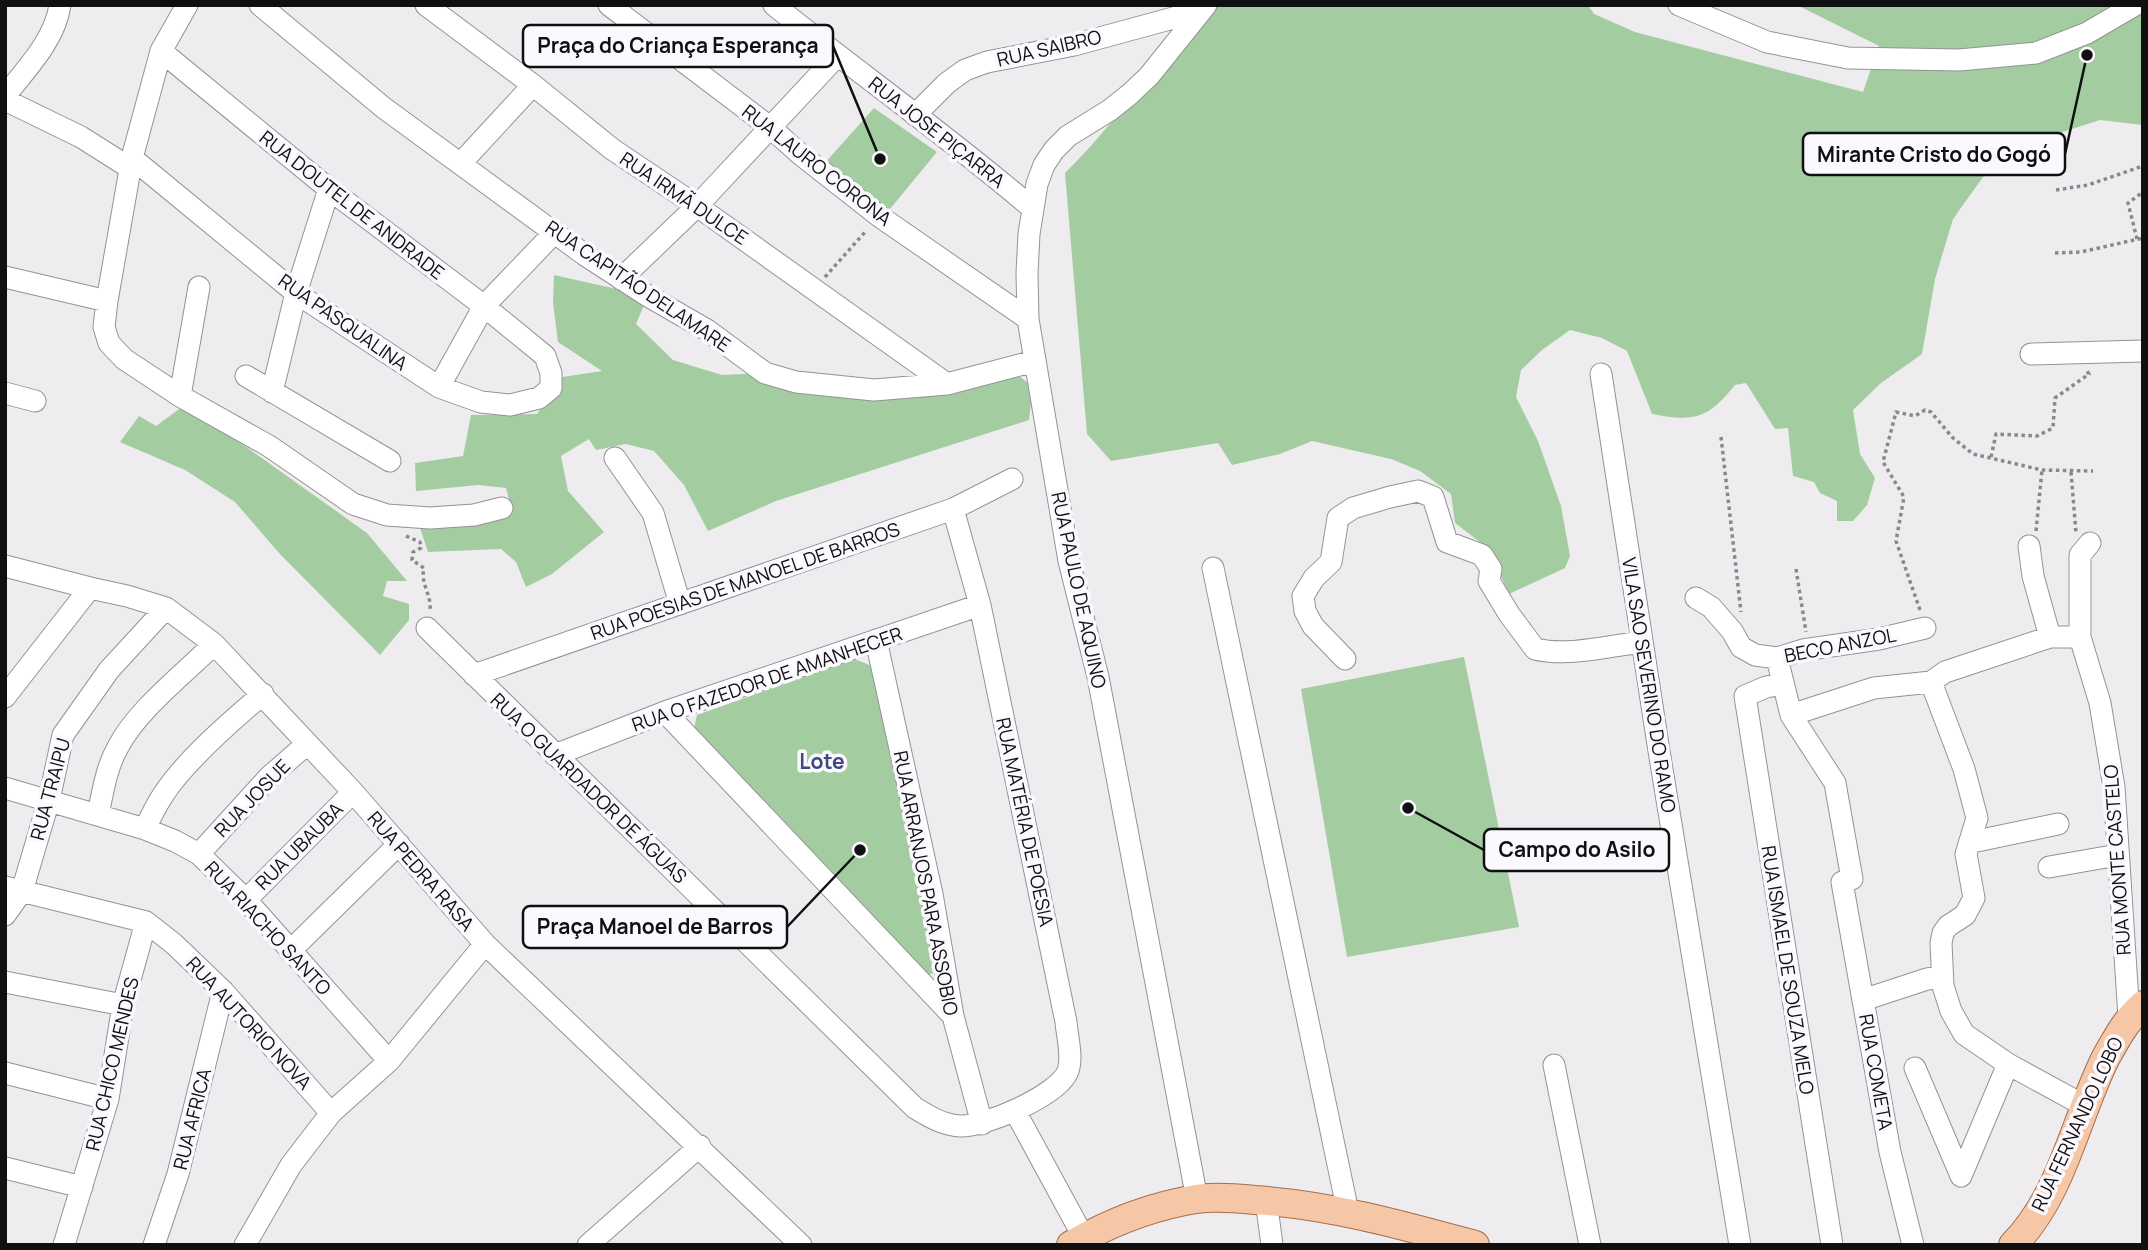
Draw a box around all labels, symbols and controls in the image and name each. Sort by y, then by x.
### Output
street label: RUA SAIBRO [994,23,1104,73]
callout: Praça do Criança Esperança [523,25,833,67]
text: Praça do Criança Esperança [537,31,819,59]
street label: RUA JOSE PIÇARRA [863,70,1011,194]
street label: RUA LAURO CORONA [737,98,897,232]
street label: RUA DOUTEL DE ANDRADE [254,125,450,285]
callout: Mirante Cristo do Gogó [1803,133,2065,175]
text: Mirante Cristo do Gogó [1817,140,2051,168]
street label: RUA IRMÃ DULCE [615,146,753,250]
street label: RUA CAPITÃO DELAMARE [540,214,736,358]
street label: RUA PASQUALINA [273,268,413,376]
street label: RUA PAULO DE AQUINO [1045,489,1113,691]
street label: RUA POESIAS DE MANOEL DE BARROS [587,516,903,646]
street label: VILA SAO SEVERINO DO RAMO [1616,555,1682,815]
street label: RUA O FAZEDOR DE AMANHECER [628,620,906,738]
street label: BECO ANZOL [1782,621,1898,669]
street label: RUA O GUARDADOR DE ÁGUAS [485,687,693,889]
street label: RUA MATÉRIA DE POESIA [990,715,1060,929]
street label: RUA TRAIPU [24,735,76,843]
district label: Lote [799,747,845,775]
street label: RUA ARRANJOS PARA ASSOBIO [888,748,964,1018]
street label: RUA JOSUE [208,753,296,843]
street label: RUA MONTE CASTELO [2097,764,2137,956]
street label: RUA UBAUBA [249,796,349,896]
street label: RUA PEDRA RASA [362,806,480,936]
callout: Campo do Asilo [1484,829,1669,871]
text: Campo do Asilo [1499,835,1655,863]
street label: RUA ISMAEL DE SOUZA MELO [1755,844,1821,1097]
street label: RUA RIACHO SANTO [199,855,337,1001]
callout: Praça Manoel de Barros [523,906,787,948]
text: Praça Manoel de Barros [537,912,773,940]
street label: RUA AUTORIO NOVA [181,951,317,1095]
street label: RUA CHICO MENDES [79,974,145,1153]
street label: RUA COMETA [1853,1012,1899,1132]
street label: RUA FERNANDO LOBO [2025,1032,2129,1215]
street label: RUA AFRICA [167,1065,217,1173]

